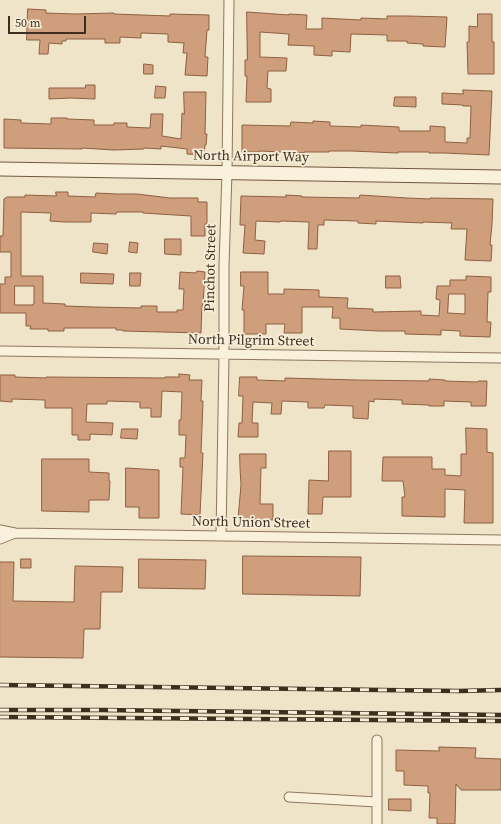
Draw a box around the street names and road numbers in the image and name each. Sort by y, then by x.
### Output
street label: North Airport Way [193,148,309,166]
street label: Pinchot Street [202,224,220,312]
street label: North Pilgrim Street [188,331,314,351]
street label: North Union Street [192,514,310,532]

